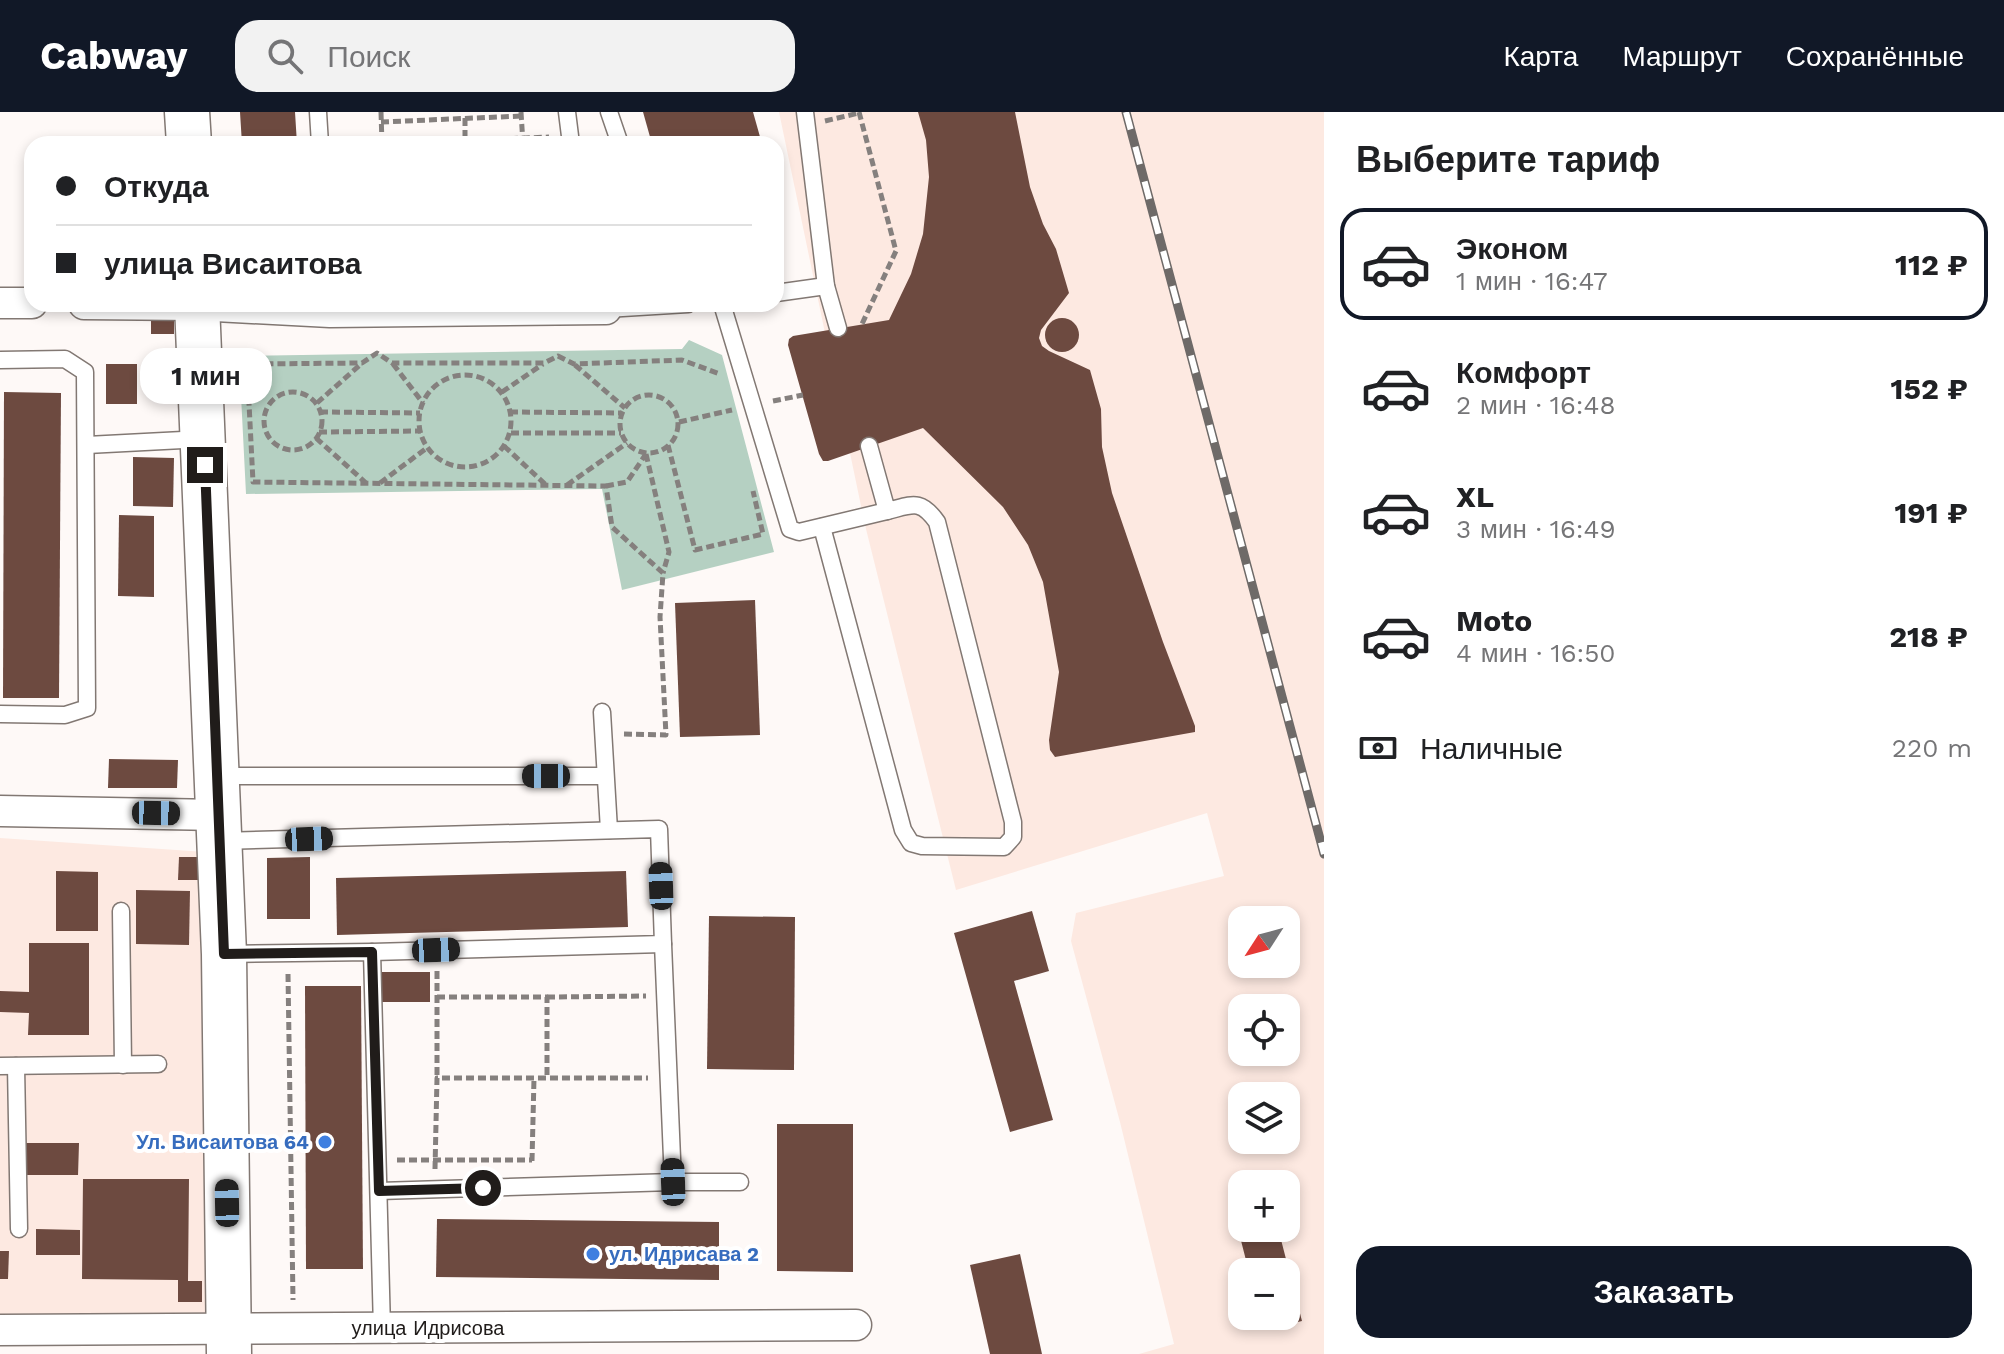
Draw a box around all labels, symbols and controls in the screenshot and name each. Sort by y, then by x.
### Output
search box [235,20,795,92]
text: Cabway [40,34,187,78]
icon: search [263,34,307,78]
text: Поиск [327,39,411,74]
text: Карта [1503,40,1578,73]
text: Маршрут [1622,40,1742,73]
text: Сохранённые [1786,40,1964,73]
text: Выберите тариф [1356,139,1660,181]
text: Откуда [104,169,209,204]
icon: car [1360,228,1432,300]
text: Эконом [1456,231,1569,266]
text: улица Висаитова [104,246,362,281]
text: 112 ₽ [1895,247,1968,282]
text: 1 мин · 16:47 [1456,266,1608,296]
callout: 1 мин [139,349,271,405]
icon: car [1360,352,1432,424]
text: Комфорт [1456,355,1591,390]
text: 1 мин [171,361,241,391]
text: 152 ₽ [1890,371,1968,406]
text: 2 мин · 16:48 [1456,390,1615,420]
route end [187,447,223,483]
icon: car [1360,476,1432,548]
text: XL [1456,479,1494,514]
text: 191 ₽ [1894,495,1968,530]
text: 3 мин · 16:49 [1456,514,1615,544]
icon: car [1360,600,1432,672]
text: Moto [1456,603,1532,638]
text: 218 ₽ [1889,619,1968,654]
text: 4 мин · 16:50 [1456,638,1616,668]
icon: cash [1356,726,1400,770]
text: Наличные [1420,731,1563,766]
text: 220 m [1892,733,1972,763]
car [522,764,570,788]
car [132,801,180,825]
car [285,826,333,852]
car [648,862,674,910]
north arrow [1228,906,1300,978]
map controls [1228,906,1300,1330]
car [412,937,460,963]
button: locate [1228,994,1300,1066]
button: layers [1228,1082,1300,1154]
place label: Ул. Висаитова 64 [136,1130,309,1154]
marker: Ул. Висаитова 64 [316,1133,334,1151]
car [660,1158,686,1206]
route start [465,1170,501,1206]
button: + [1228,1170,1300,1242]
car [215,1179,239,1227]
place label: ул. Идрисава 2 [609,1242,759,1266]
marker: ул. Идрисава 2 [584,1245,602,1263]
button: Заказать [1356,1246,1972,1338]
button: − [1228,1258,1300,1330]
street label: улица Идрисова [351,1316,505,1340]

